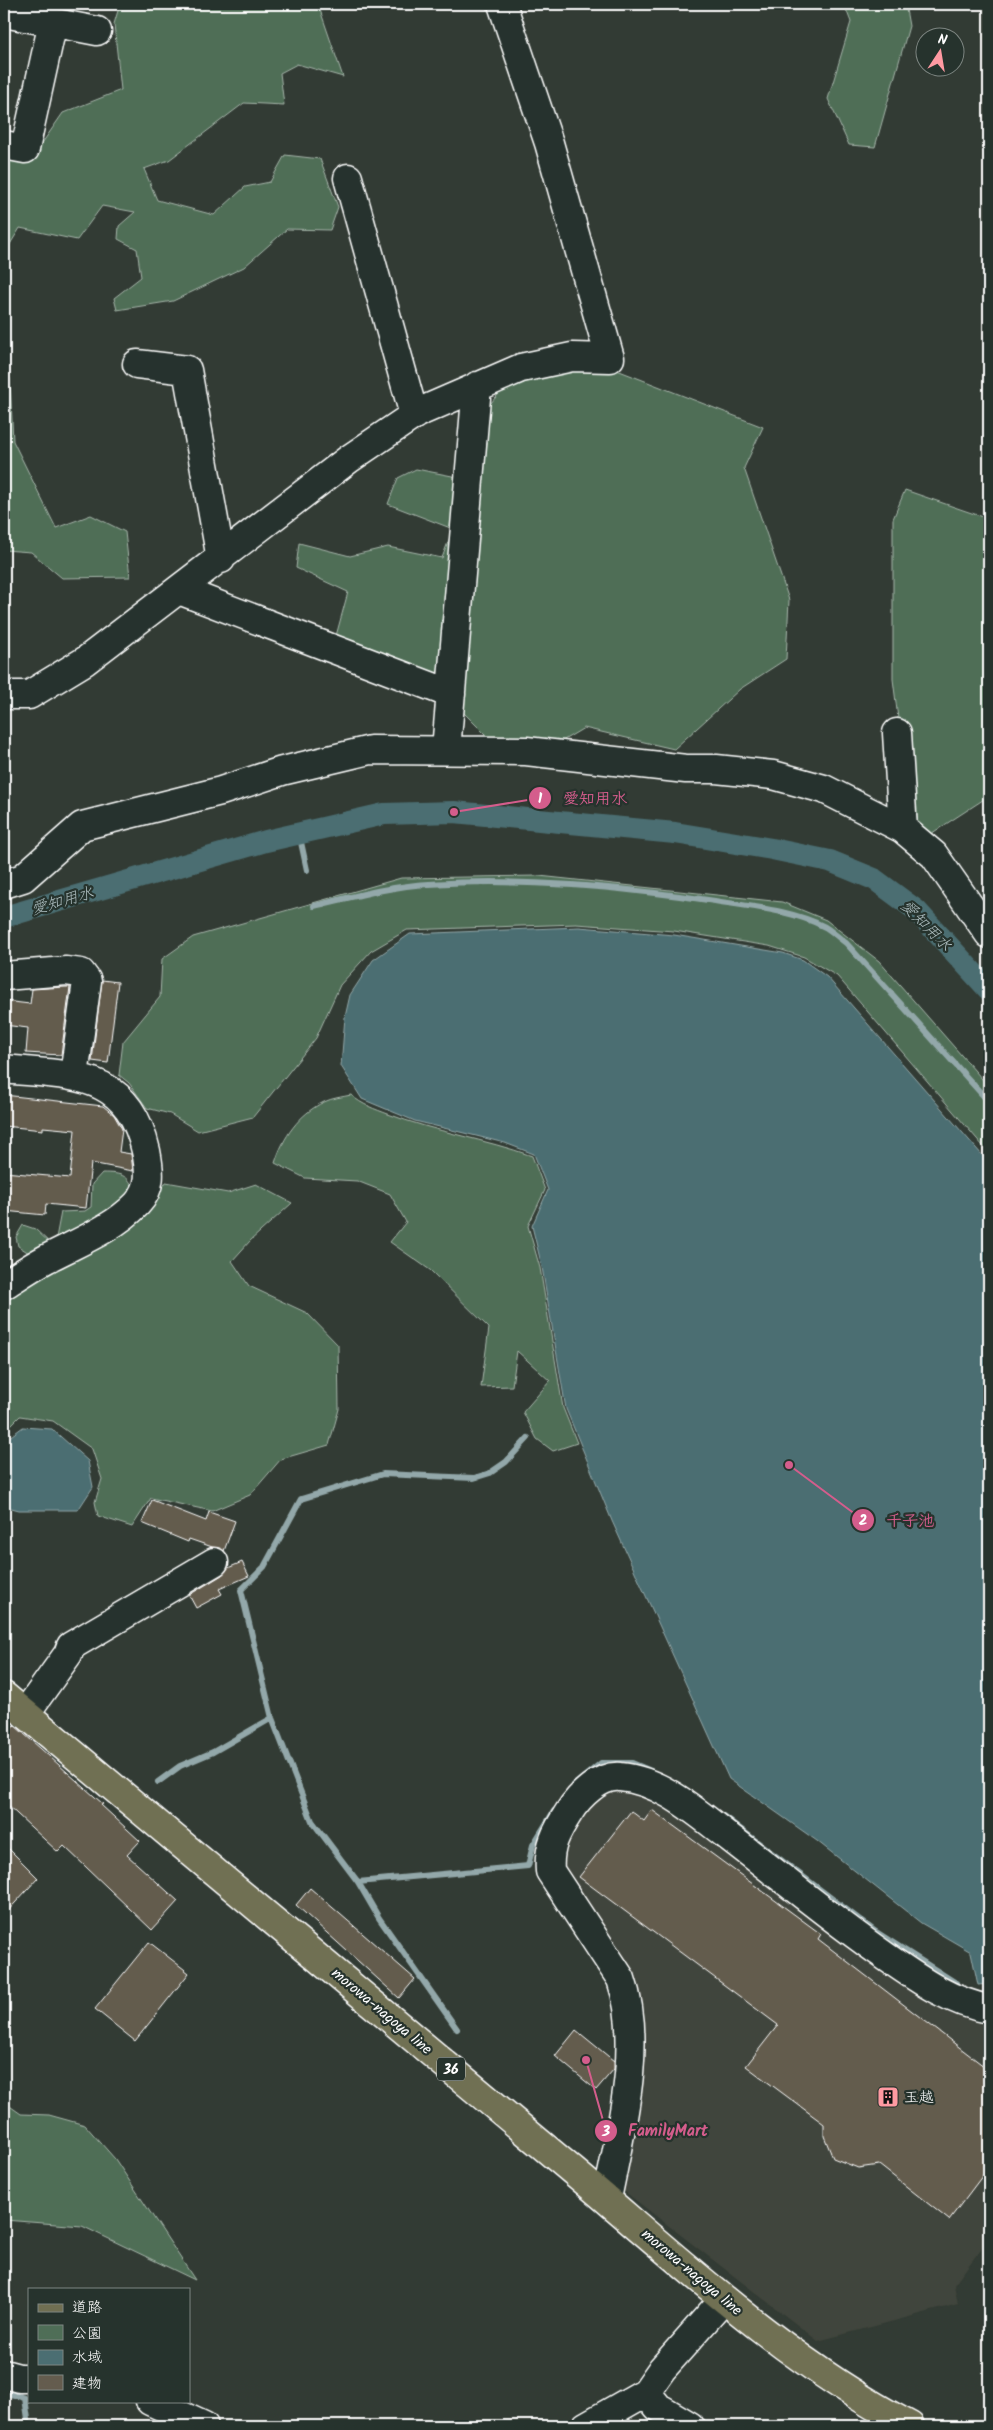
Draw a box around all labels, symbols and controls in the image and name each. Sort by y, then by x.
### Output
north arrow [916,28,966,78]
text: N [936,29,949,52]
callout: 愛知用水 [528,783,637,814]
text: 1 [538,787,543,811]
text: 愛知用水 [563,787,628,812]
water label: 愛知用水 [28,881,97,922]
water label: 愛知用水 [894,895,957,958]
callout: 千子池 [851,1504,944,1535]
text: 2 [859,1509,868,1533]
text: 千子池 [886,1509,934,1534]
street label: morowa-nagoya line [326,1962,437,2061]
road number: 36 [437,2058,465,2080]
building icon: 玉越 [876,2085,900,2109]
place label: 玉越 [904,2086,934,2110]
callout: FamilyMart [593,2115,718,2146]
text: FamilyMart [628,2119,709,2144]
text: 3 [601,2120,610,2144]
street label: morowa-nagoya line [636,2223,747,2322]
legend [28,2288,190,2402]
text: 道路 [72,2296,102,2320]
text: 公園 [72,2322,102,2346]
text: 水域 [72,2346,102,2370]
text: 建物 [72,2372,102,2396]

